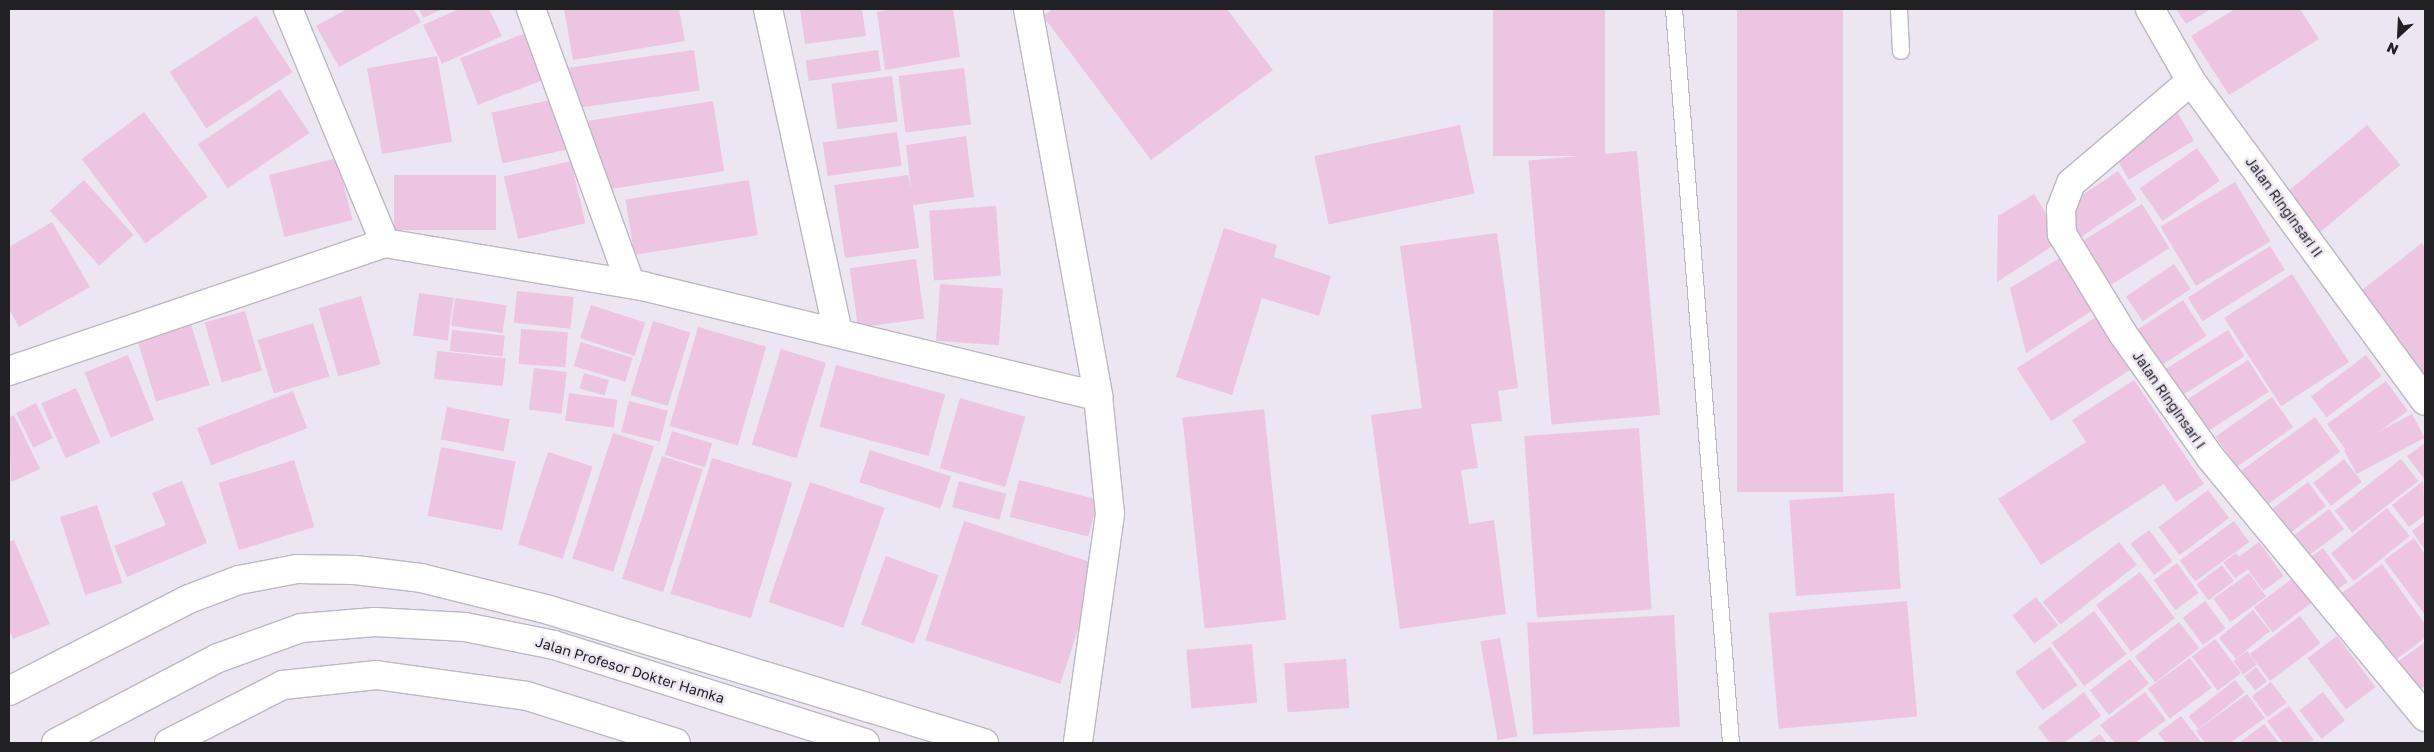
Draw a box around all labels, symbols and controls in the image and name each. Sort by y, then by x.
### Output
north arrow [2374,10,2424,60]
text: N [2384,39,2401,59]
street label: Jalan Ringinsari II [2242,154,2326,260]
street label: Jalan Ringinsari I [2129,348,2209,452]
street label: Jalan Profesor Dokter Hamka [534,633,726,707]

